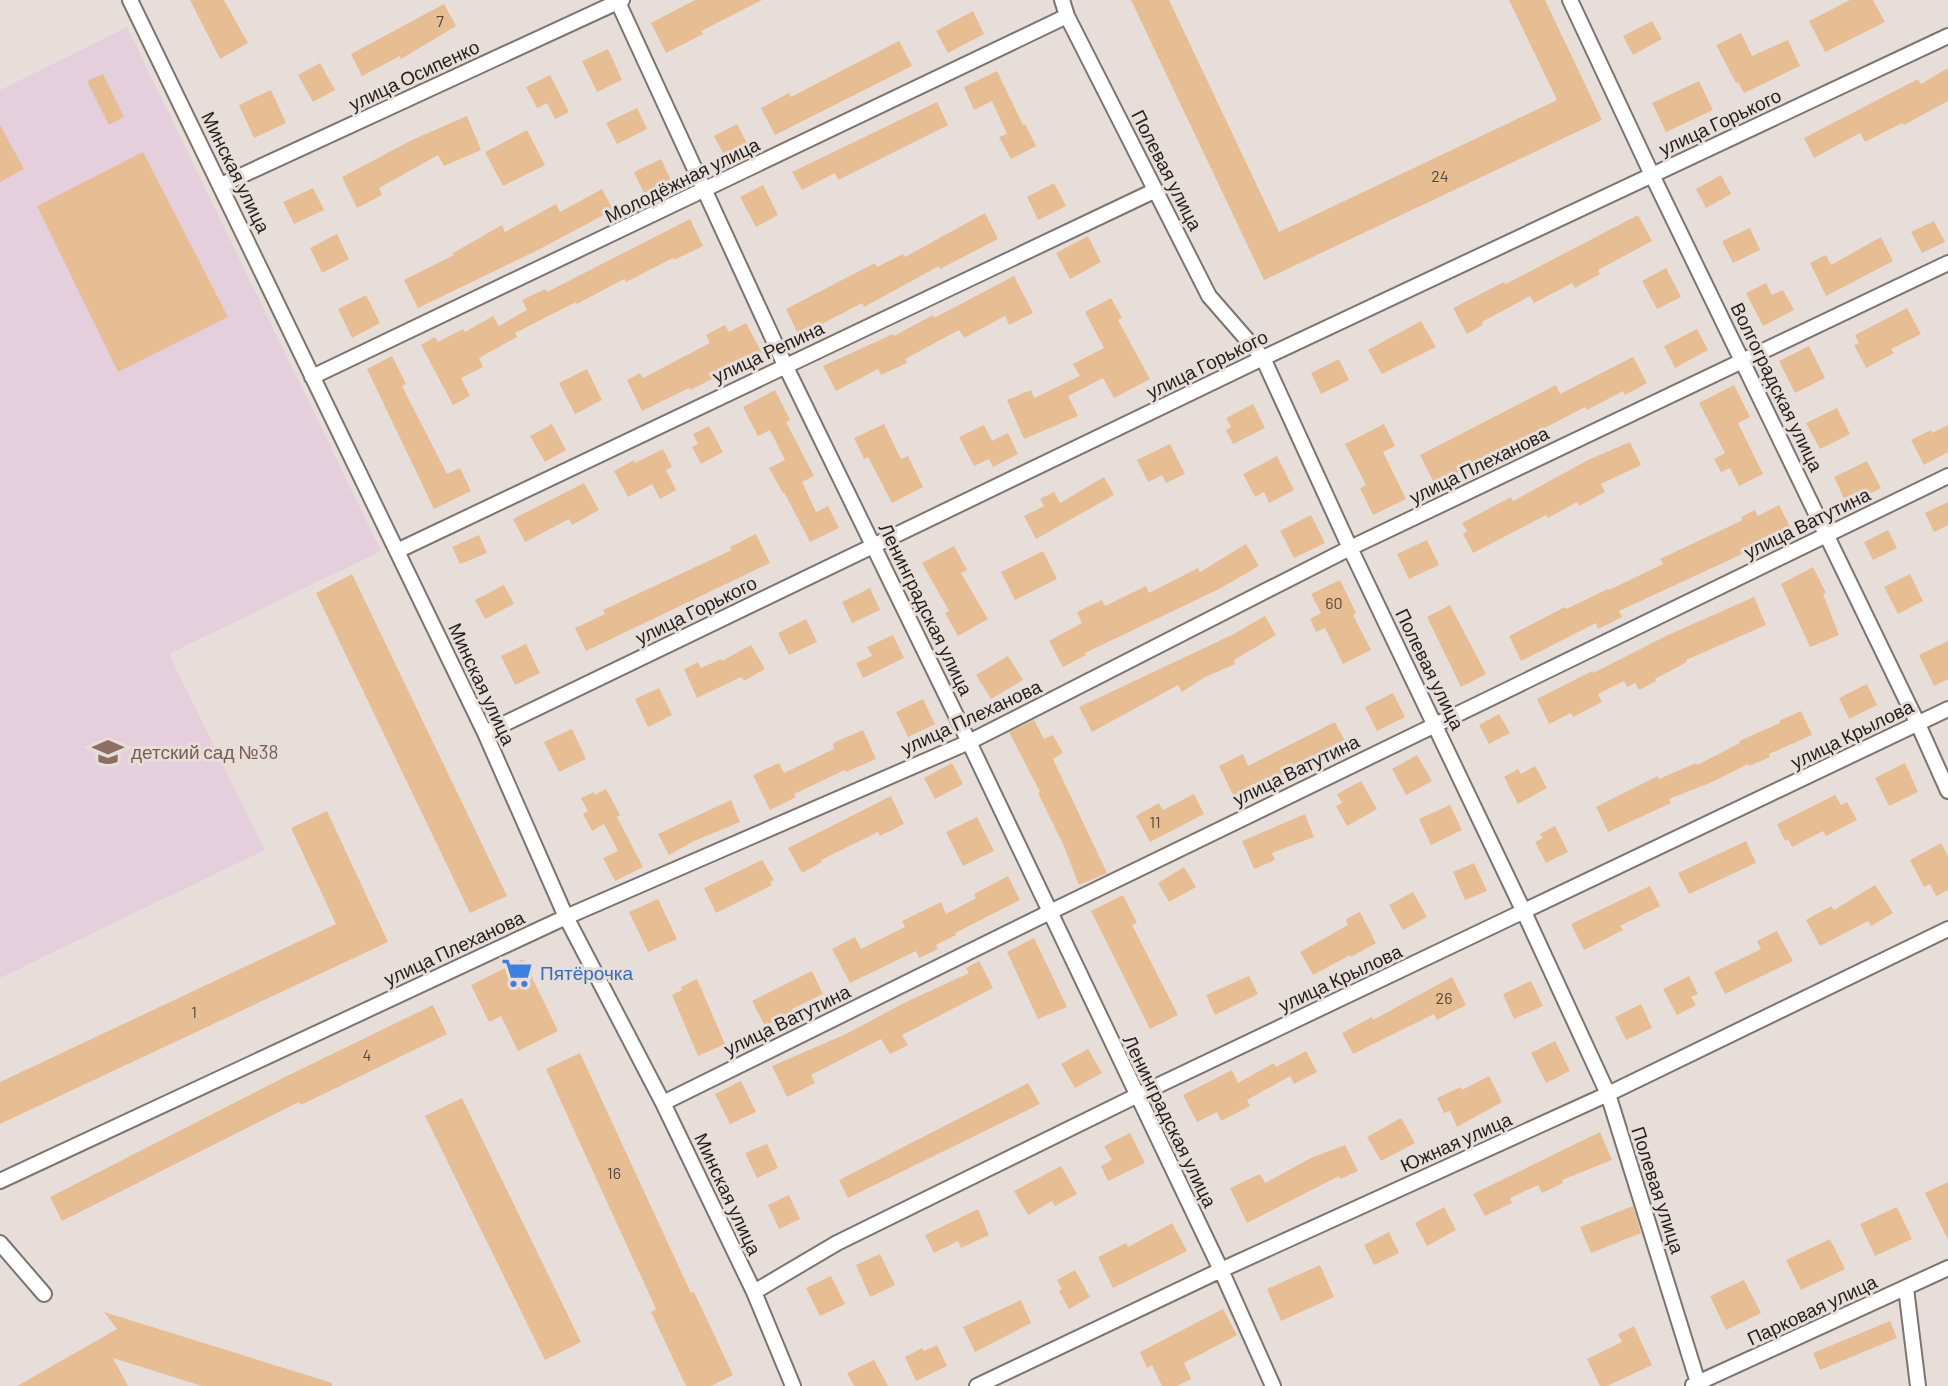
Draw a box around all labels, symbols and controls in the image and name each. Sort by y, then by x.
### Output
house number: 7 [436,11,444,30]
street label: улица Осипенко [345,34,483,115]
street label: улица Горького [1655,83,1785,160]
street label: Полевая улица [1127,106,1208,234]
street label: Минская улица [197,107,276,237]
street label: Молодёжная улица [601,132,763,227]
house number: 24 [1431,166,1449,185]
street label: Волгоградская улица [1727,298,1829,475]
street label: улица Репина [708,316,828,387]
street label: улица Горького [1142,324,1271,403]
street label: улица Плеханова [1405,421,1553,508]
street label: улица Ватутина [1740,482,1874,563]
street label: Ленинградская улица [875,519,978,699]
street label: улица Горького [631,570,760,649]
house number: 60 [1325,593,1343,612]
street label: Полевая улица [1391,604,1470,734]
street label: Минская улица [444,619,521,749]
street label: улица Плеханова [897,674,1045,759]
street label: улица Крылова [1787,694,1917,773]
street label: улица Ватутина [1229,729,1363,810]
school or university icon: детский сад №38 [91,735,125,769]
place label: детский сад №38 [131,740,278,763]
house number: 11 [1149,812,1161,831]
street label: улица Плеханова [380,905,528,990]
street label: улица Крылова [1274,939,1406,1016]
supermarket icon: Пятёрочка [500,956,534,990]
place label: Пятёрочка [540,961,634,984]
street label: улица Ватутина [720,979,854,1060]
house number: 26 [1436,988,1452,1007]
house number: 1 [191,1002,197,1021]
street label: Ленинградская улица [1119,1031,1222,1211]
house number: 4 [363,1045,371,1064]
street label: Южная улица [1397,1107,1515,1176]
street label: Полевая улица [1627,1123,1690,1257]
street label: Минская улица [690,1129,767,1259]
house number: 16 [607,1163,621,1182]
street label: Парковая улица [1743,1269,1881,1350]

